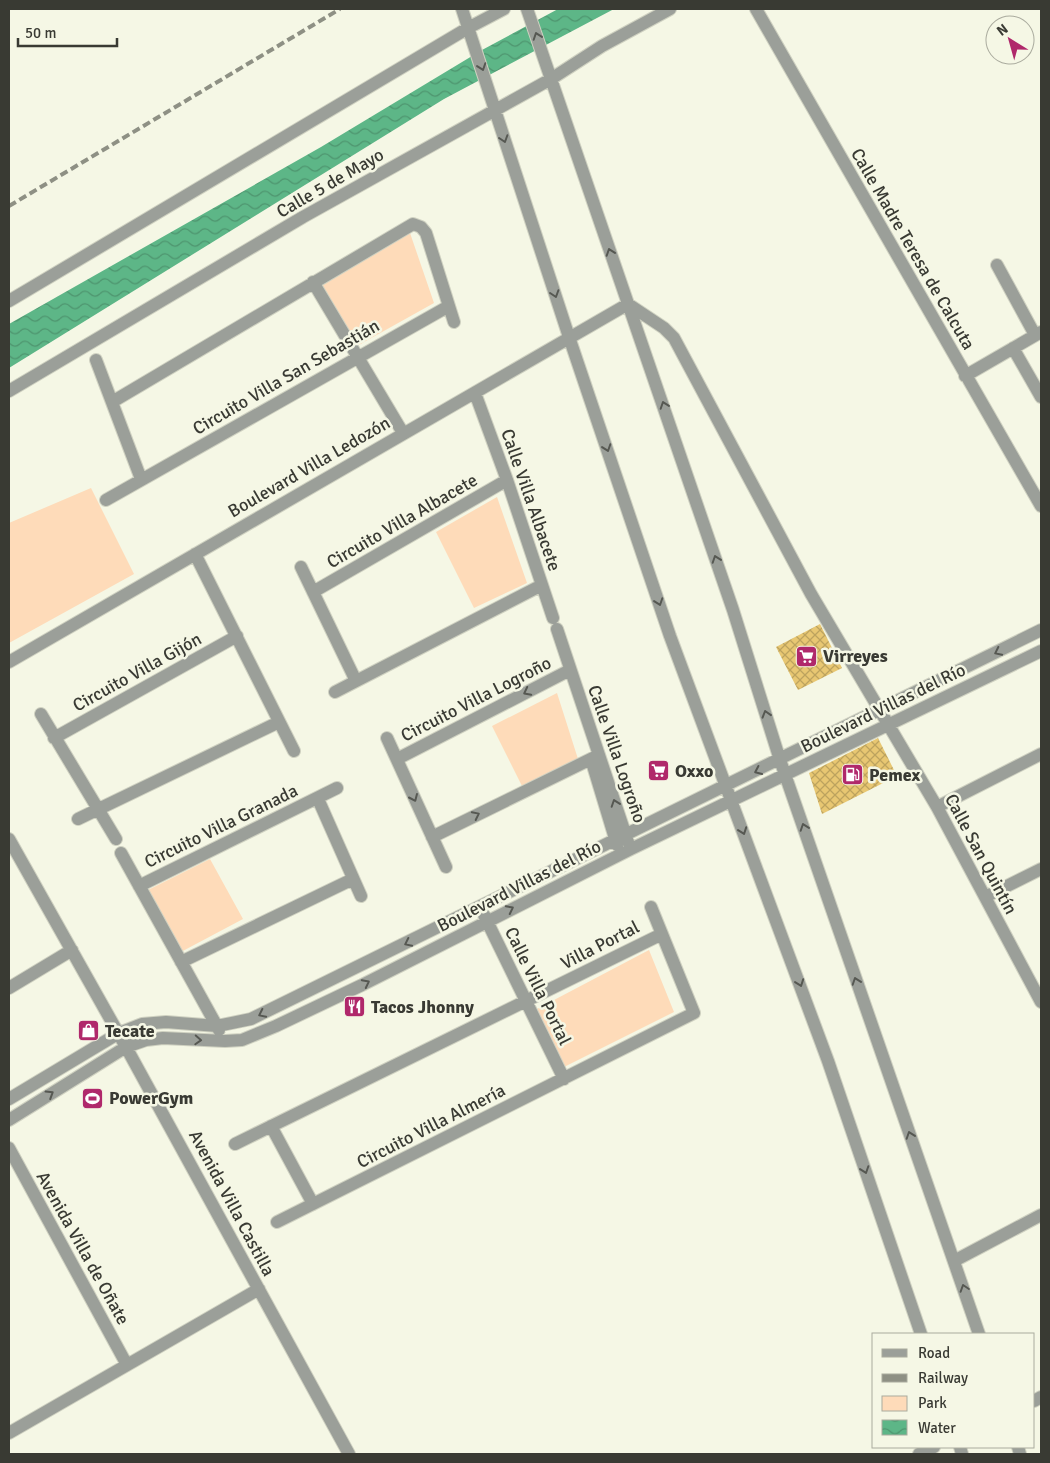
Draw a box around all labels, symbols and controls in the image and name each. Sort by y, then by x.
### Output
scale bar [18,15,116,47]
north arrow [985,15,1035,65]
text: N [993,20,1011,40]
text: 50 m [25,24,56,42]
one-way arrow [532,33,542,41]
one-way arrow [476,63,486,71]
one-way arrow [498,135,508,143]
street label: Calle 5 de Mayo [272,143,388,223]
street label: Calle Madre Teresa de Calcuta [846,144,980,354]
one-way arrow [606,248,616,257]
one-way arrow [549,289,559,297]
street label: Circuito Villa San Sebastián [189,314,383,440]
one-way arrow [660,402,670,410]
street label: Boulevard Villa Ledozón [224,412,394,522]
street label: Calle Villa Albacete [496,426,566,574]
one-way arrow [601,443,611,451]
street label: Circuito Villa Albacete [323,469,481,573]
one-way arrow [712,555,722,564]
one-way arrow [653,597,663,605]
street label: Circuito Villa Gijón [69,627,205,717]
supermarket icon: Virreyes [795,644,819,668]
place label: Virreyes [823,645,888,667]
one-way arrow [994,646,1003,656]
street label: Circuito Villa Logroño [397,652,555,746]
street label: Boulevard Villas del Río [797,659,969,757]
street label: Calle Villa Logroño [583,682,651,826]
one-way arrow [523,686,532,696]
one-way arrow [761,710,771,718]
supermarket icon: Oxxo [647,759,671,783]
place label: Oxxo [675,760,713,782]
fuel station icon: Pemex [841,763,865,787]
one-way arrow [754,764,763,775]
place label: Pemex [869,764,921,786]
street label: Circuito Villa Granada [141,779,301,873]
street label: Calle San Quintín [940,790,1022,918]
one-way arrow [408,793,419,802]
one-way arrow [611,799,621,808]
one-way arrow [471,811,480,822]
one-way arrow [800,824,810,832]
one-way arrow [737,826,747,835]
street label: Boulevard Villas del Río [434,835,604,937]
one-way arrow [505,905,514,916]
street label: Villa Portal [557,916,643,974]
street label: Calle Villa Portal [500,923,576,1049]
one-way arrow [405,937,414,947]
one-way arrow [852,978,862,986]
one-way arrow [360,979,369,989]
one-way arrow [794,979,804,987]
restaurant icon: Tacos Jhonny [343,995,367,1019]
place label: Tacos Jhonny [371,996,474,1018]
one-way arrow [258,1008,267,1018]
shop icon: Tecate [77,1019,101,1043]
place label: Tecate [105,1020,155,1042]
one-way arrow [194,1035,202,1046]
street label: Circuito Villa Almería [353,1079,509,1173]
sports icon: PowerGym [81,1086,105,1110]
place label: PowerGym [109,1087,193,1109]
one-way arrow [45,1091,54,1100]
street label: Avenida Villa Castilla [184,1126,280,1280]
one-way arrow [905,1131,915,1139]
one-way arrow [859,1165,869,1173]
street label: Avenida Villa de Oñate [32,1167,134,1329]
one-way arrow [959,1284,969,1293]
legend [872,1333,1035,1448]
text: Road [918,1344,950,1362]
text: Railway [918,1369,968,1387]
text: Park [918,1394,947,1412]
text: Water [918,1419,956,1437]

